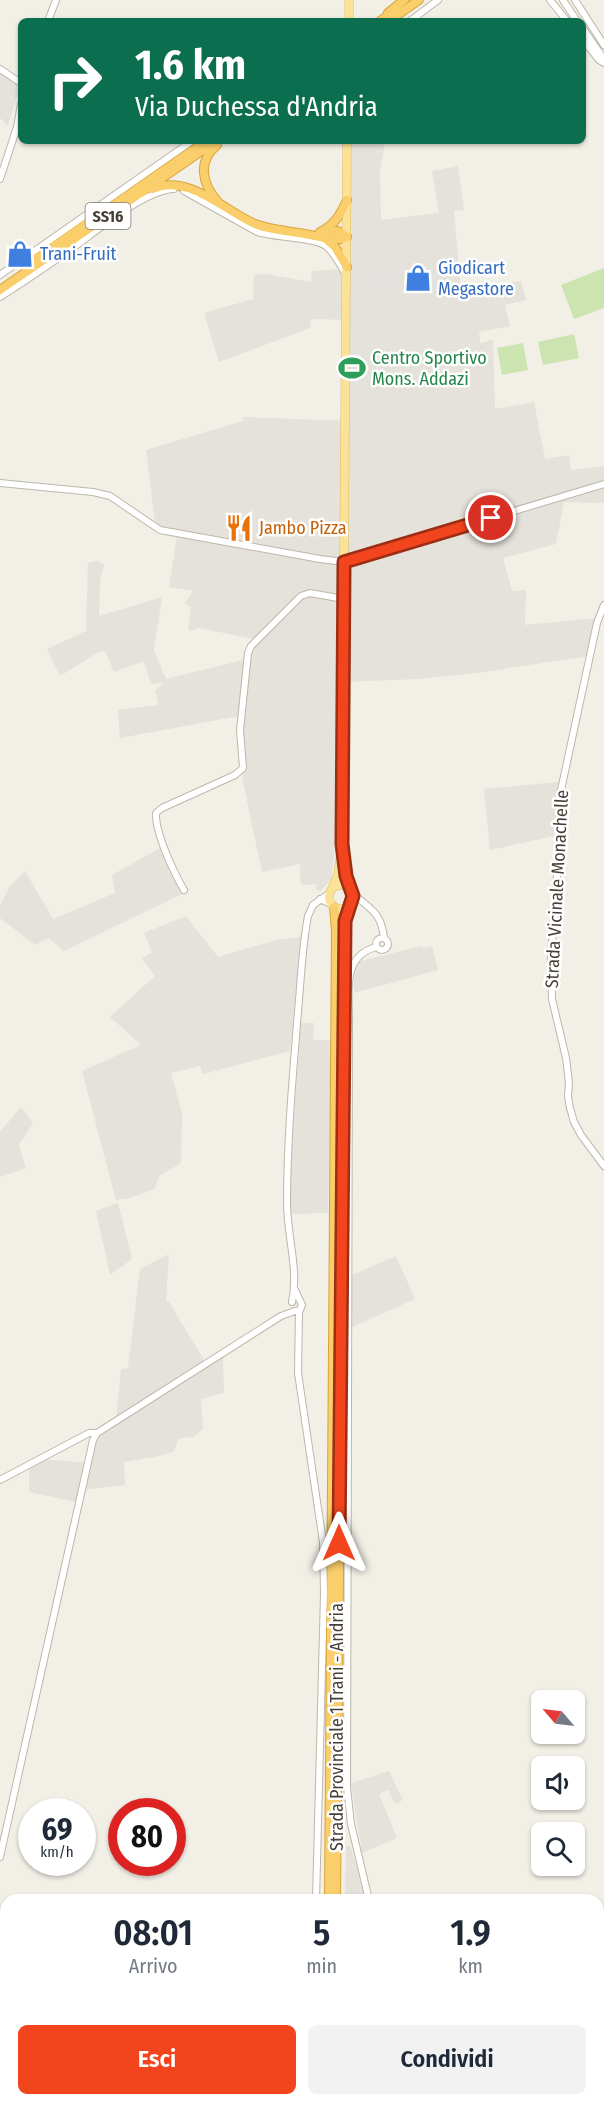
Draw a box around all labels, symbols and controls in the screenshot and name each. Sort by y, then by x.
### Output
text: 1.6 km [135,40,246,90]
icon: right [36,42,114,120]
text: Via Duchessa d'Andria [135,91,378,123]
road number: SS16 [86,203,130,229]
shop icon: Trani-Fruit [5,239,35,269]
place label: Trani-Fruit [40,243,116,265]
place label: Giodicart Megastore [438,257,514,300]
shop icon: Giodicart Megastore [403,263,433,293]
place label: Centro Sportivo Mons. Addazi [372,347,487,390]
sports icon: Centro Sportivo Mons. Addazi [337,353,367,383]
pin [465,492,516,543]
icon: arrive [474,501,507,534]
restaurant icon: Jambo Pizza [224,513,254,543]
place label: Jambo Pizza [259,517,347,539]
street label: Strada Vicinale Monachelle [541,789,573,989]
position arrow [307,1511,371,1575]
street label: Strada Provinciale 1 Trani - Andria [326,1603,348,1851]
north arrow [531,1690,585,1744]
map controls [531,1690,585,1876]
button: sound [531,1756,585,1810]
speed limit sign: 80 [108,1798,186,1876]
text: 69 [42,1812,72,1848]
button: search [531,1822,585,1876]
text: km/h [40,1843,74,1861]
text: 08:01 [113,1911,193,1955]
text: 5 [313,1911,330,1955]
text: 1.9 [450,1911,491,1955]
text: Arrivo [129,1954,178,1978]
text: min [306,1954,337,1978]
text: km [458,1954,483,1978]
button: Esci [18,2025,296,2094]
button: Condividi [308,2025,586,2094]

